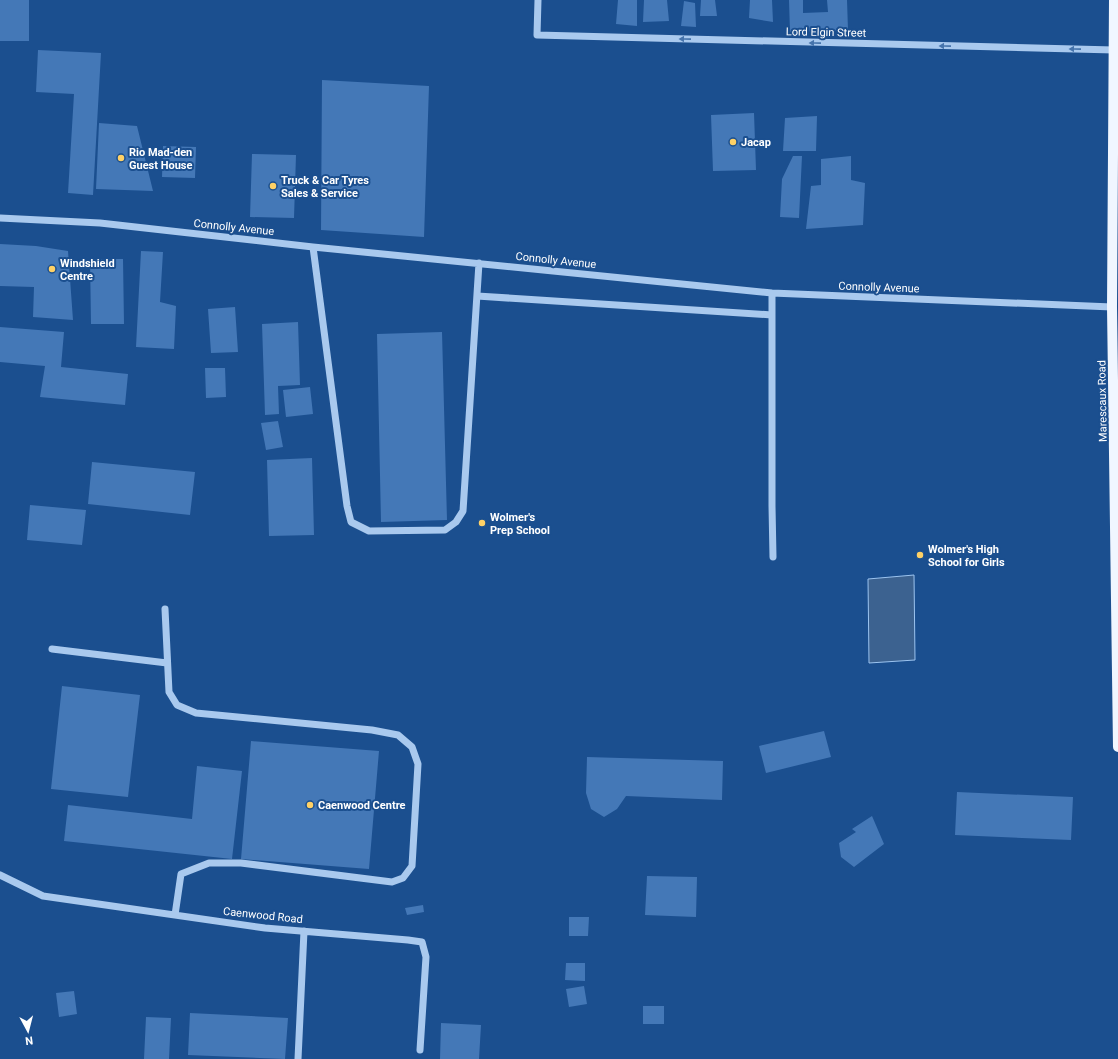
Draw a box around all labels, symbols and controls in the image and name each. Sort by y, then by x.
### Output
street label: Lord Elgin Street [786,25,867,40]
one-way arrow [678,36,691,42]
one-way arrow [809,39,821,46]
one-way arrow [938,43,951,49]
one-way arrow [1069,46,1081,53]
place label: Jacap [741,136,771,149]
marker: Jacap [728,137,738,147]
place label: Rio Mad-den Guest House [129,146,192,172]
marker: Rio Mad-den Guest House [116,153,126,163]
place label: Truck & Car Tyres Sales & Service [281,174,369,200]
marker: Truck & Car Tyres Sales & Service [268,181,278,191]
street label: Connolly Avenue [193,217,275,238]
street label: Connolly Avenue [515,250,597,271]
place label: Windshield Centre [60,257,115,283]
marker: Windshield Centre [47,264,57,274]
street label: Connolly Avenue [838,280,920,295]
street label: Marescaux Road [1095,360,1110,442]
place label: Wolmer's Prep School [490,511,550,537]
marker: Wolmer's Prep School [477,518,487,528]
place label: Wolmer's High School for Girls [928,543,1005,569]
marker: Wolmer's High School for Girls [915,550,925,560]
place label: Caenwood Centre [318,799,406,812]
marker: Caenwood Centre [305,800,315,810]
street label: Caenwood Road [222,905,303,926]
north arrow [8,1011,48,1051]
text: N [24,1034,34,1047]

